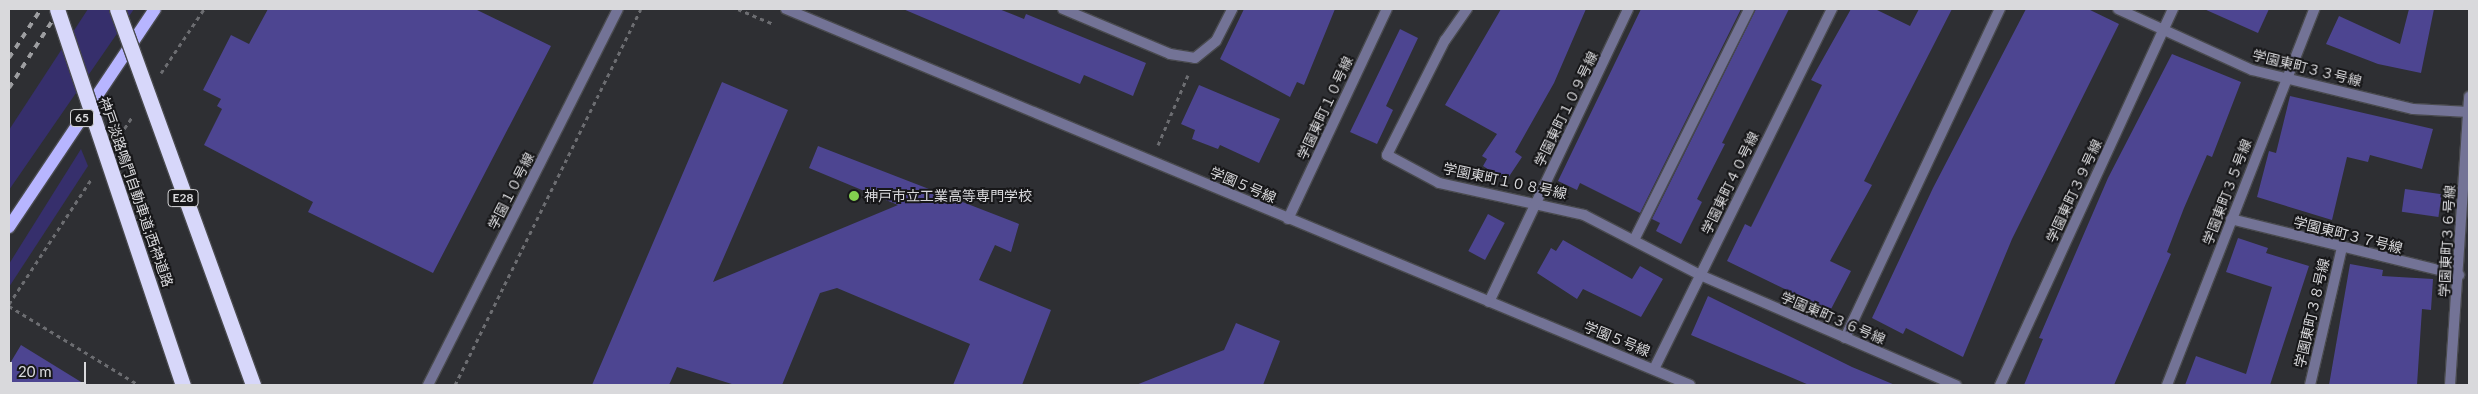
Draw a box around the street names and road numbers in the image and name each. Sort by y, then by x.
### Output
street label: 学園東町３３号線 [2251,46,2363,90]
street label: 学園東町１０９号線 [1531,49,1601,169]
street label: 学園東町１０号線 [1294,54,1356,162]
street label: 神戸淡路鳴門自動車道;西神道路 [96,95,176,289]
road number: 65 [70,109,94,128]
street label: 学園東町４０号線 [1698,129,1762,237]
street label: 学園東町３９号線 [2043,137,2105,245]
street label: 学園東町３５号線 [2199,137,2255,247]
street label: 学園１０号線 [484,150,538,232]
street label: 学園東町１０８号線 [1442,160,1568,202]
street label: 学園５号線 [1208,164,1278,206]
street label: 学園東町３６号線 [2436,185,2458,297]
road number: E28 [167,188,199,208]
street label: 学園東町３７号線 [2292,213,2404,257]
street label: 学園東町３８号線 [2291,257,2333,369]
street label: 学園東町３６号線 [1778,288,1888,348]
street label: 学園５号線 [1581,318,1653,360]

